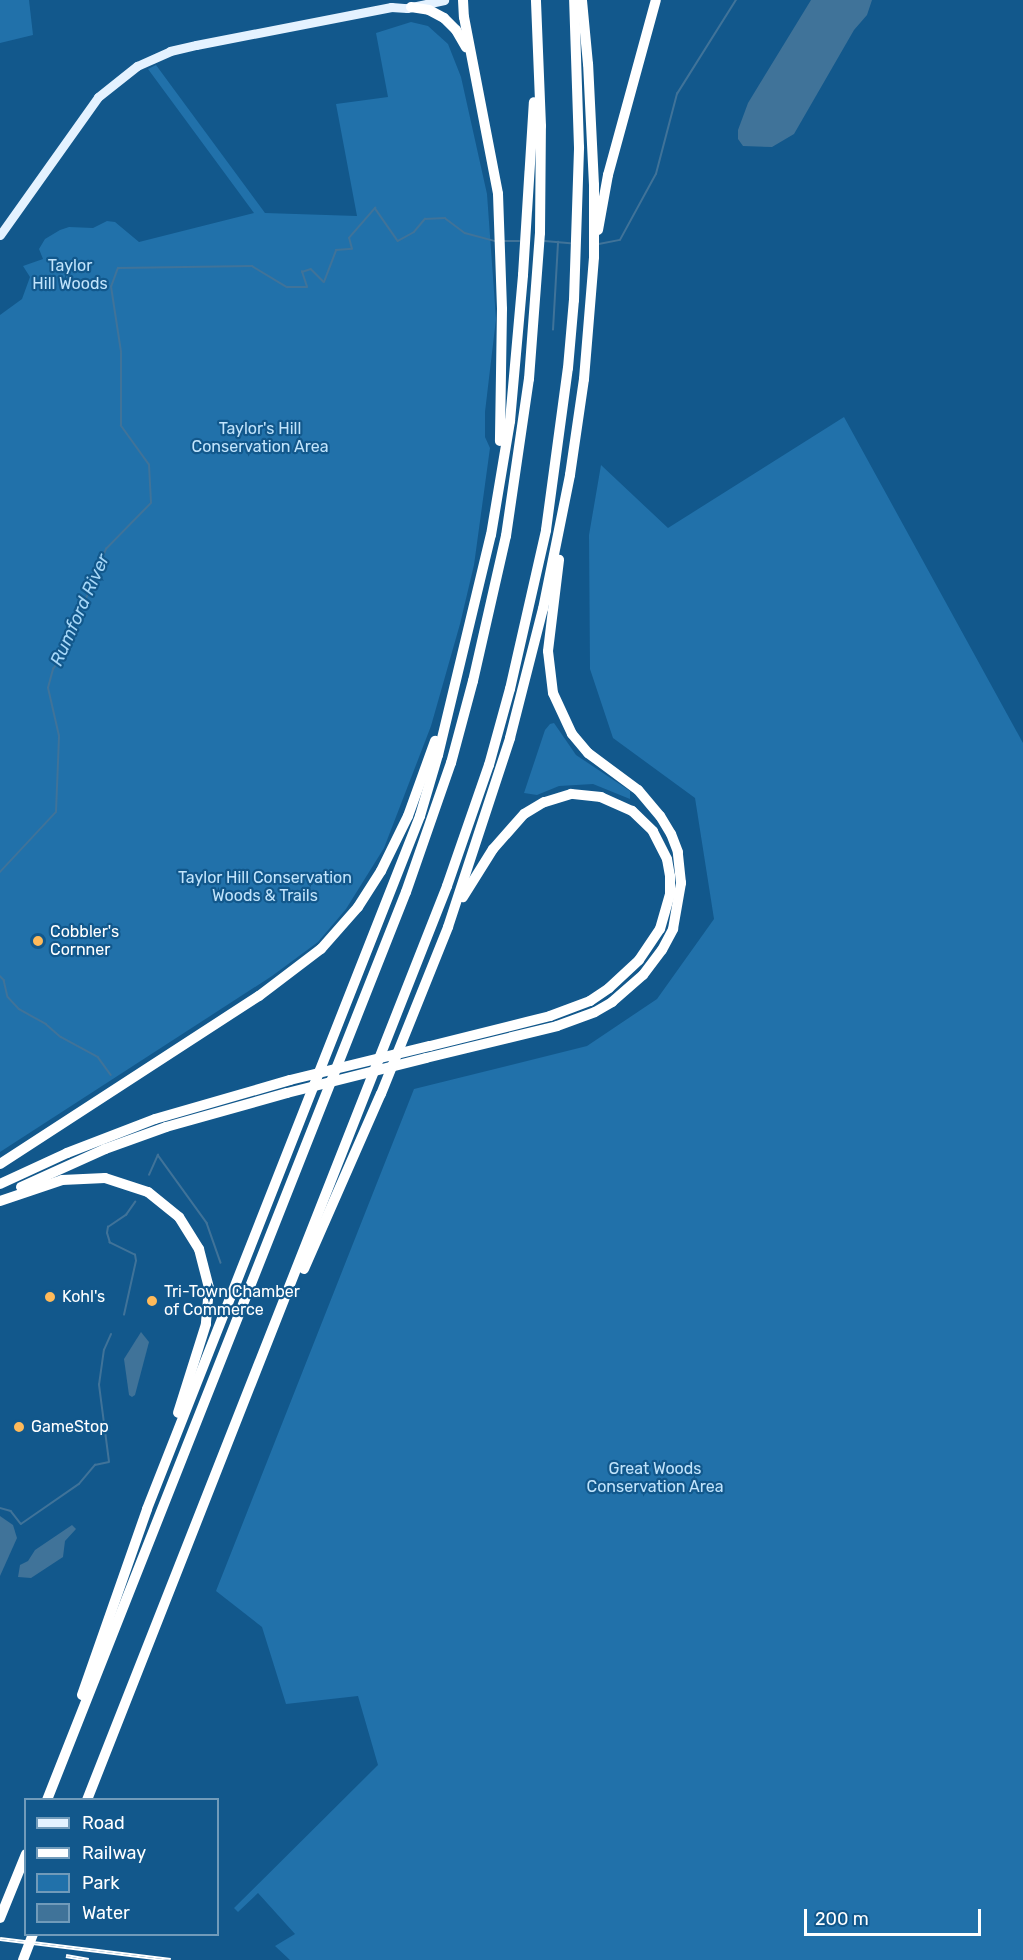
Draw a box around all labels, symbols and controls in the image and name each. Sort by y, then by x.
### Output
park label: Taylor Hill Woods [32,256,108,294]
park label: Taylor's Hill Conservation Area [191,419,329,457]
water label: Rumford River [46,551,114,669]
park label: Taylor Hill Conservation Woods & Trails [178,868,352,906]
place label: Cobbler's Cornner [50,922,119,960]
marker: Cobbler's Cornner [31,934,45,948]
place label: Tri-Town Chamber of Commerce [164,1282,300,1320]
place label: Kohl's [62,1287,105,1307]
marker: Kohl's [43,1290,57,1304]
marker: Tri-Town Chamber of Commerce [145,1294,159,1308]
place label: GameStop [31,1417,109,1437]
marker: GameStop [12,1420,26,1434]
park label: Great Woods Conservation Area [586,1459,724,1497]
legend [24,1798,219,1936]
text: Road [82,1812,125,1834]
text: Railway [82,1842,146,1864]
text: Park [82,1872,119,1894]
scale bar [807,1897,984,1935]
text: Water [82,1902,130,1924]
text: 200 m [815,1908,869,1930]

